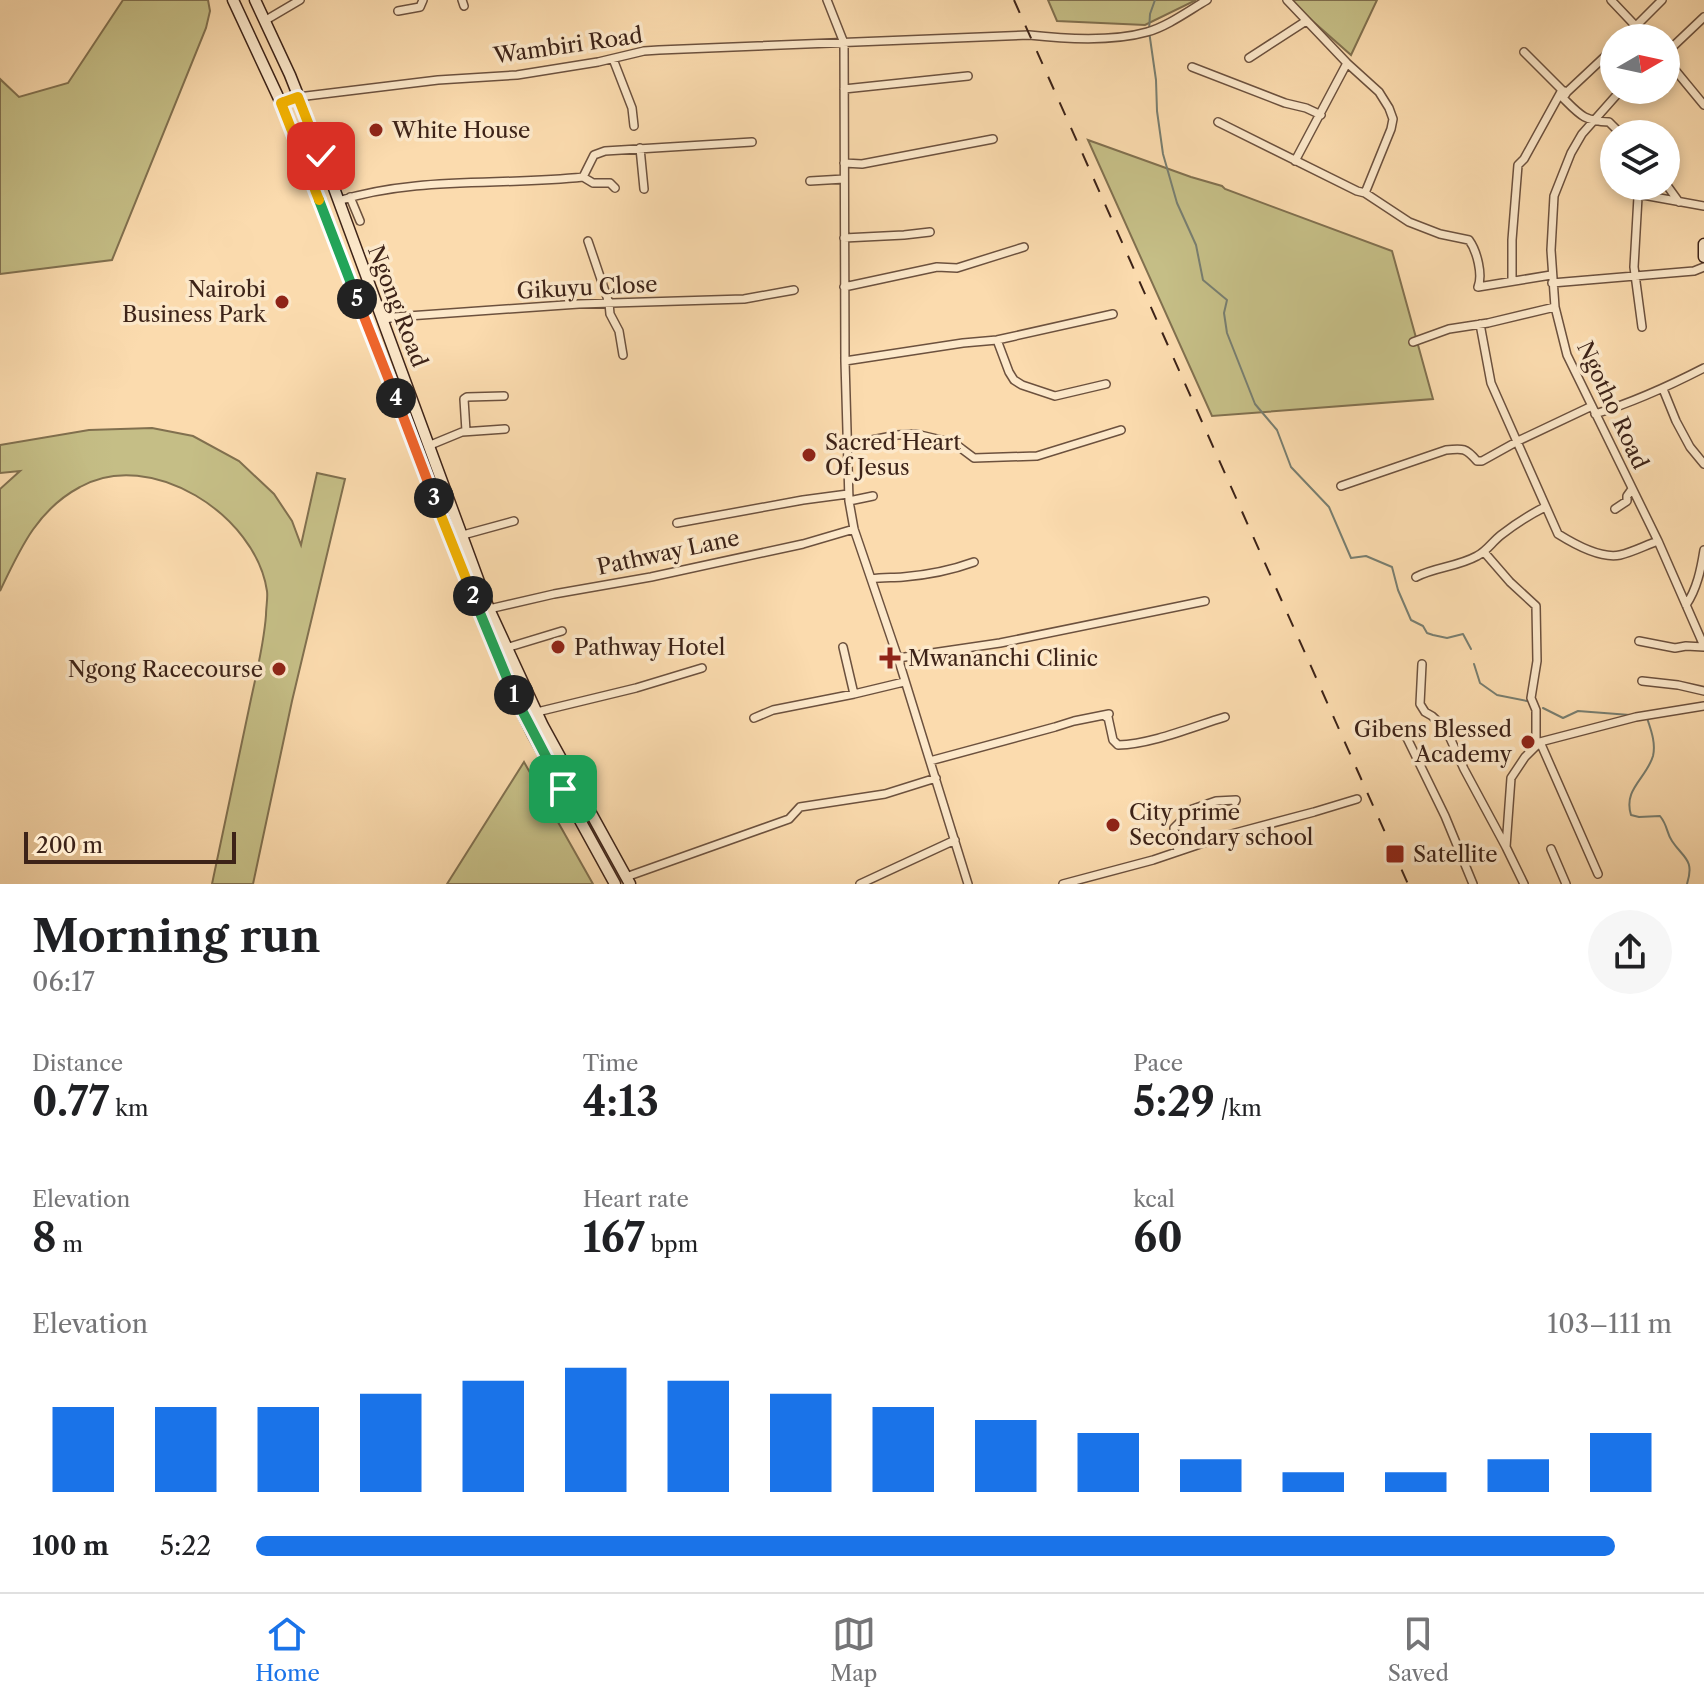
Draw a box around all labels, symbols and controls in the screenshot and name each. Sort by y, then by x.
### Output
street label: Wambiri Road [491,22,644,69]
north arrow [1600,24,1680,104]
map controls [1600,24,1680,200]
place label: White House [391,117,530,144]
button: layers [1600,120,1680,200]
marker: White House [367,121,385,139]
pin [287,122,355,190]
icon: check [299,134,343,178]
street label: Ngong Road [362,241,433,371]
street label: Gikuyu Close [516,270,658,305]
place label: Nairobi Business Park [122,276,267,328]
pin: 5 [337,279,377,319]
text: 5 [351,285,363,312]
marker: Nairobi Business Park [273,293,291,311]
street label: Ngotho Road [1571,337,1654,473]
pin: 4 [376,378,416,418]
text: 4 [389,384,403,411]
place label: Sacred Heart Of Jesus [825,429,961,481]
marker: Sacred Heart Of Jesus [800,446,818,464]
pin: 3 [414,478,454,518]
text: 3 [428,484,440,511]
street label: Pathway Lane [594,524,742,581]
pin: 2 [453,576,493,616]
text: 2 [467,582,480,609]
place label: Pathway Hotel [574,634,726,661]
marker: Pathway Hotel [549,638,567,656]
place label: Mwananchi Clinic [908,645,1098,672]
marker: Mwananchi Clinic [879,647,901,669]
place label: Ngong Racecourse [68,656,263,683]
marker: Ngong Racecourse [270,660,288,678]
pin: 1 [494,675,534,715]
text: 1 [509,681,519,708]
place label: Gibens Blessed Academy [1354,716,1513,768]
marker: Gibens Blessed Academy [1519,733,1537,751]
pin [529,755,597,823]
icon: arrive [541,767,585,811]
place label: City prime Secondary school [1129,799,1314,851]
marker: City prime Secondary school [1104,816,1122,834]
scale bar [24,828,236,864]
text: 200 m [36,832,103,859]
place label: Satellite [1413,841,1498,868]
marker: Satellite [1384,843,1406,865]
text: Morning run [32,909,321,963]
button: share [1588,910,1672,994]
text: 06:17 [32,966,95,998]
text: Distance [32,1050,123,1077]
text: Time [583,1050,638,1077]
text: Pace [1133,1050,1183,1077]
text: 0.77 [32,1077,109,1126]
text: 4:13 [583,1077,659,1126]
text: 5:29 [1133,1077,1215,1126]
text: km [109,1095,148,1122]
text: /km [1215,1095,1262,1122]
text: Elevation [32,1186,130,1213]
text: Heart rate [583,1186,689,1213]
text: kcal [1133,1186,1175,1213]
text: 8 [32,1213,57,1262]
text: 167 [583,1213,645,1262]
text: 60 [1133,1213,1183,1262]
text: m [57,1231,83,1258]
text: bpm [645,1231,698,1258]
text: Elevation [32,1308,148,1340]
text: 103–111 m [1547,1308,1672,1340]
text: 100 m [32,1530,109,1562]
text: 5:22 [160,1530,211,1562]
tab: Home [255,1612,320,1687]
tab: Map [830,1612,877,1687]
tab: Saved [1388,1612,1449,1687]

